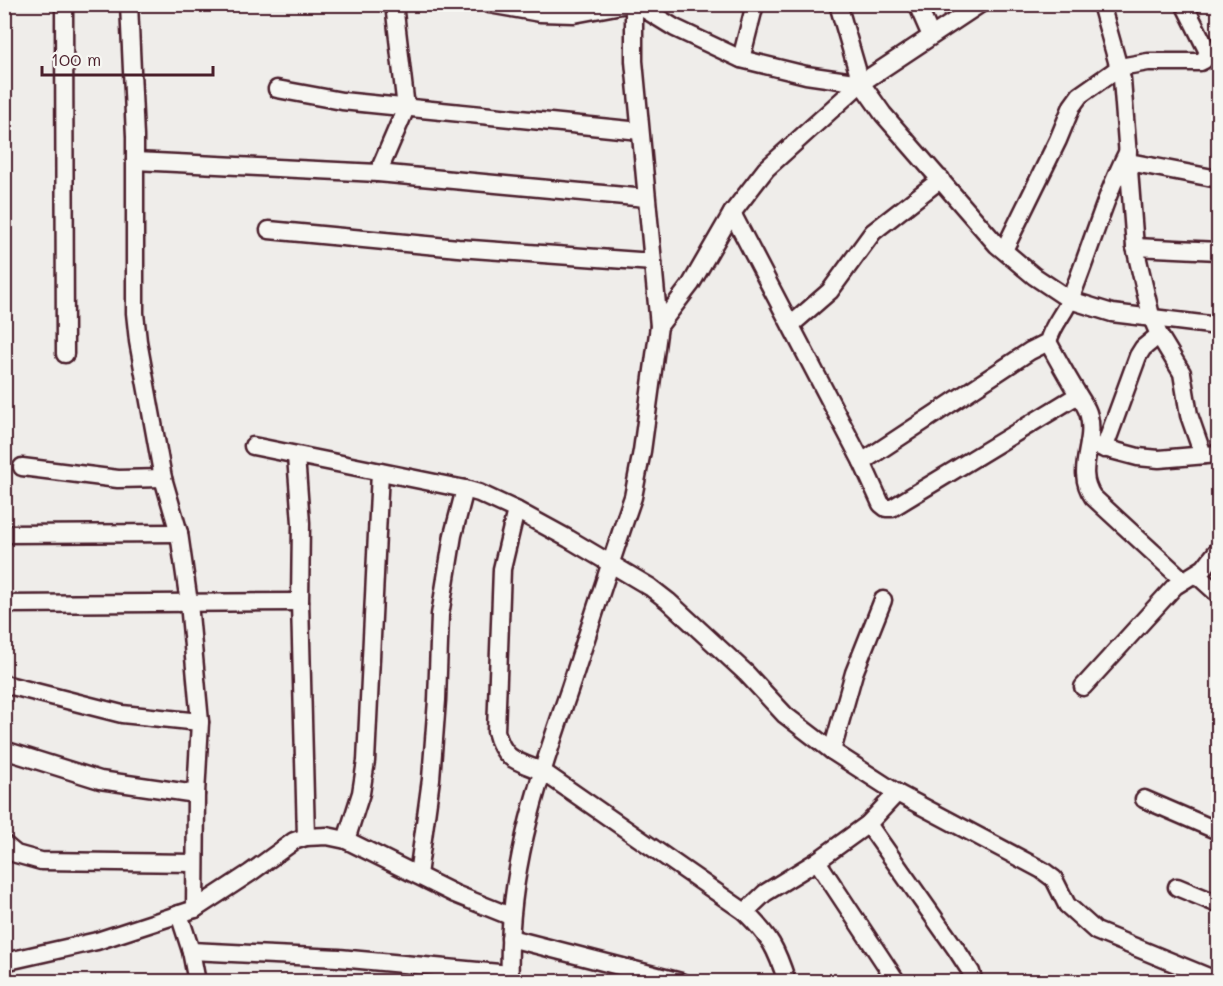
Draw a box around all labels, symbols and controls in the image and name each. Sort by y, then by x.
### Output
scale bar [42,39,213,77]
text: 100 m [51,47,101,71]

